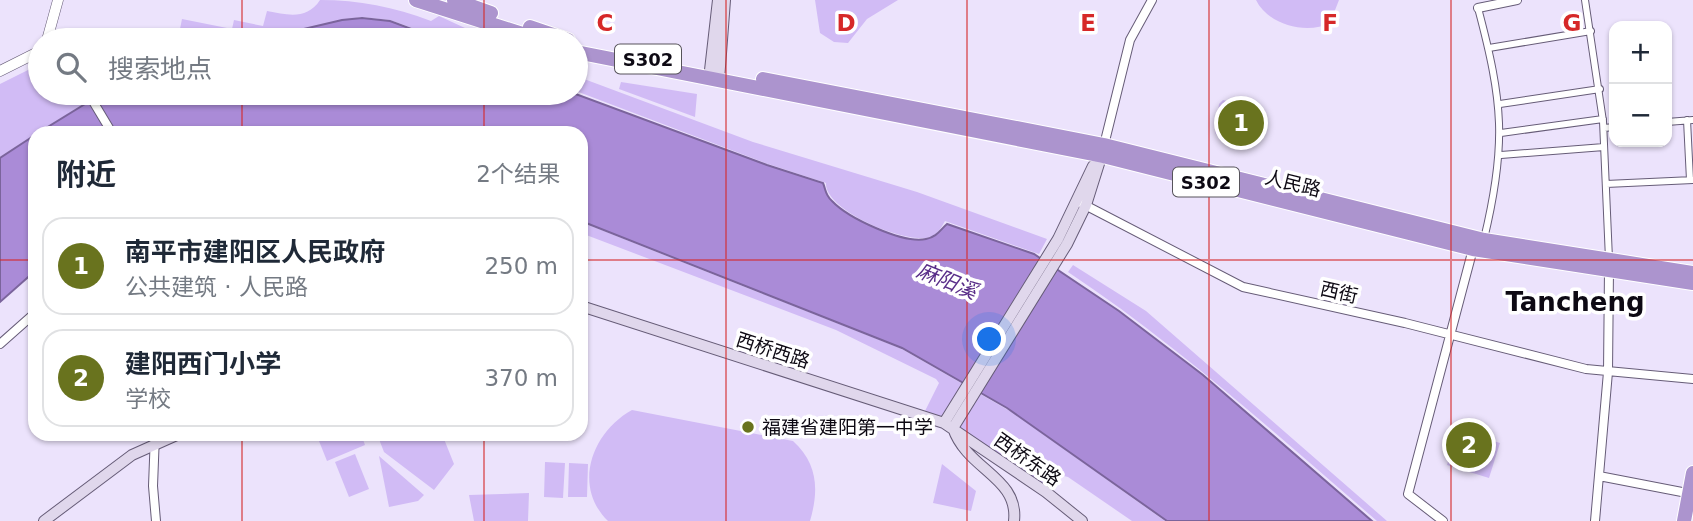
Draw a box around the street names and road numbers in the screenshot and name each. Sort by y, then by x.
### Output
road number: S302 [615,44,681,74]
street label: 人民路 [1263,165,1323,201]
road number: S302 [1173,168,1239,196]
street label: 西街 [1318,277,1360,307]
street label: 西桥西路 [733,328,813,372]
street label: 西桥东路 [991,428,1065,490]

